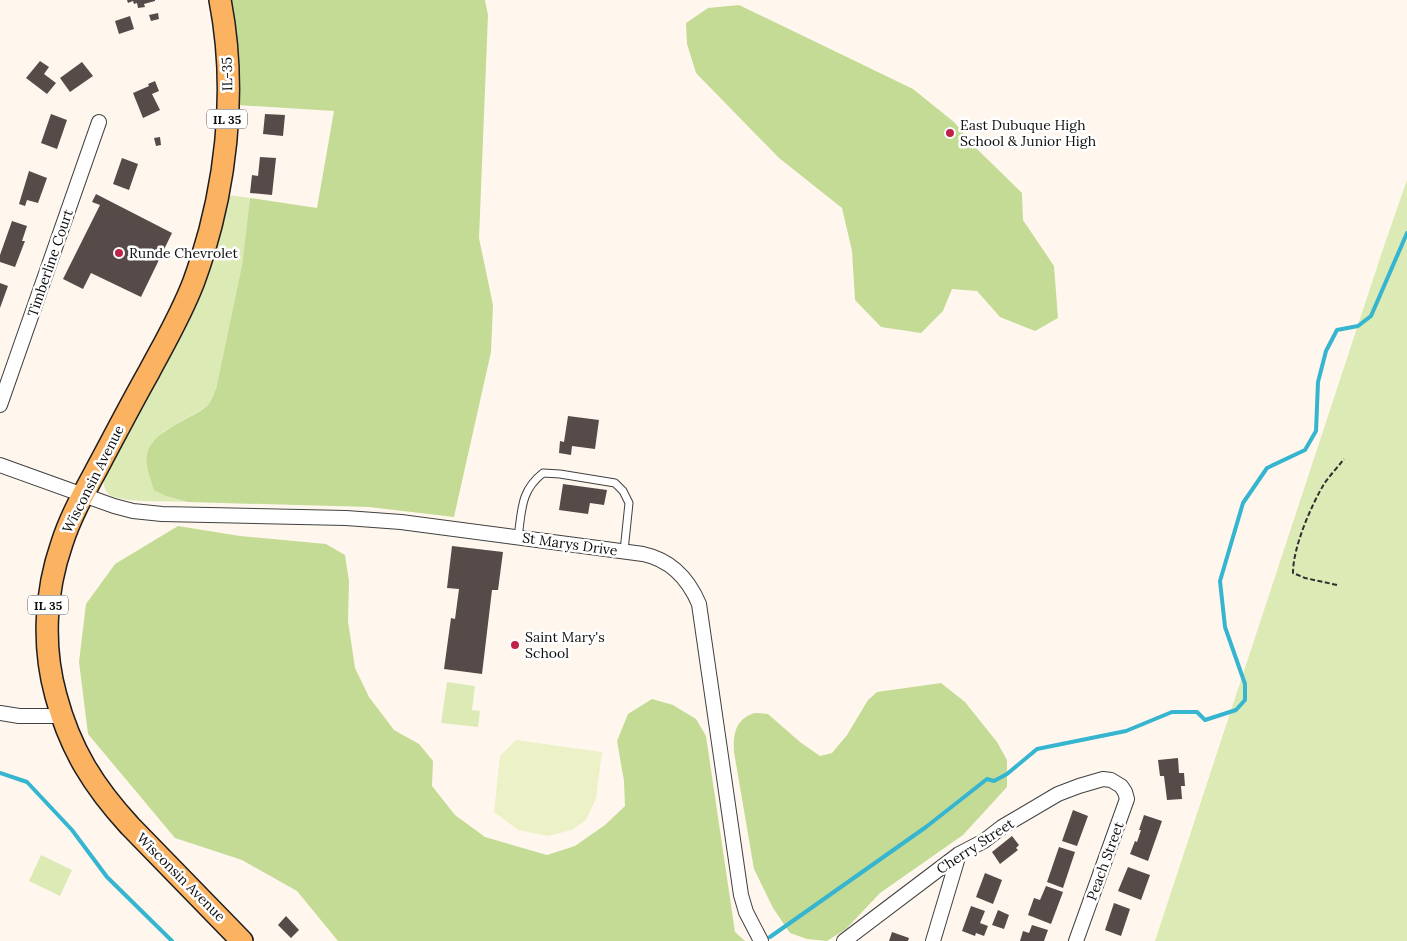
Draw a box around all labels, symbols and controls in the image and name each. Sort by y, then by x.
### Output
street label: IL-35 [218,57,236,91]
road number: IL 35 [207,110,247,128]
place label: East Dubuque High School & Junior High [960,116,1096,150]
marker: East Dubuque High School & Junior High [944,127,956,139]
street label: Timberline Court [23,206,77,319]
place label: Runde Chevrolet [129,244,239,262]
marker: Runde Chevrolet [113,247,125,259]
street label: Wisconsin Avenue [58,422,128,536]
street label: St Marys Drive [521,528,619,560]
road number: IL 35 [28,596,68,614]
place label: Saint Mary's School [525,628,605,662]
marker: Saint Mary's School [509,639,521,651]
street label: Cherry Street [933,814,1018,878]
street label: Peach Street [1082,819,1128,903]
street label: Wisconsin Avenue [133,829,229,925]

